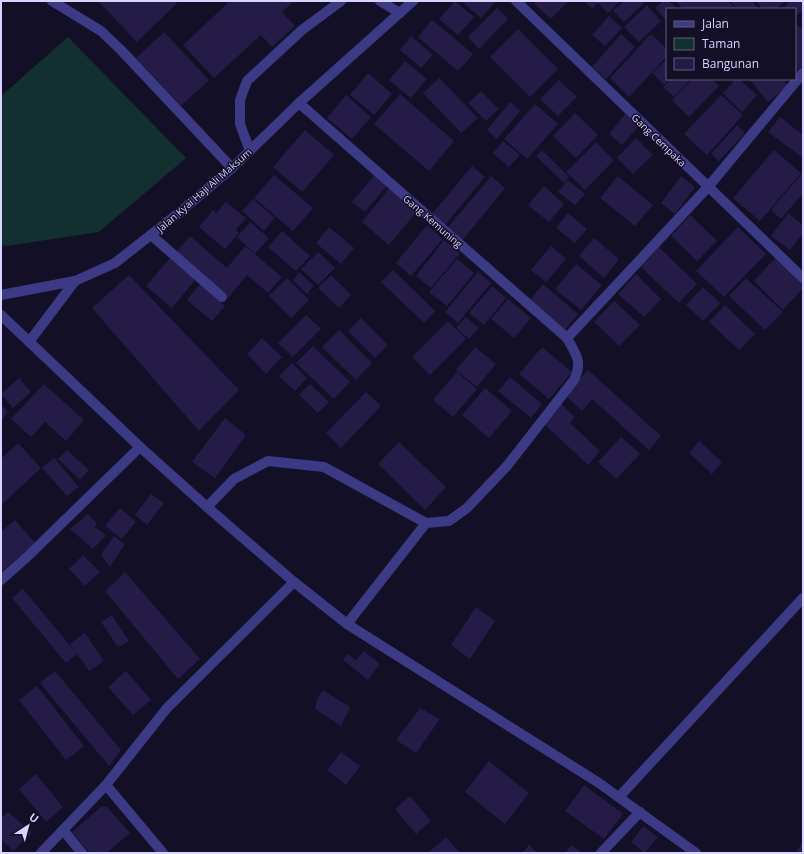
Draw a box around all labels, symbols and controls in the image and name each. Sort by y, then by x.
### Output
legend [666,8,796,80]
text: Jalan [701,15,729,32]
text: Taman [702,35,740,52]
text: Bangunan [702,55,759,72]
street label: Gang Cempaka [629,110,689,170]
street label: Jalan Kyai Haji Ali Maksum [153,145,254,236]
street label: Gang Kemuning [400,191,466,251]
north arrow [8,806,48,846]
text: U [26,809,42,826]

